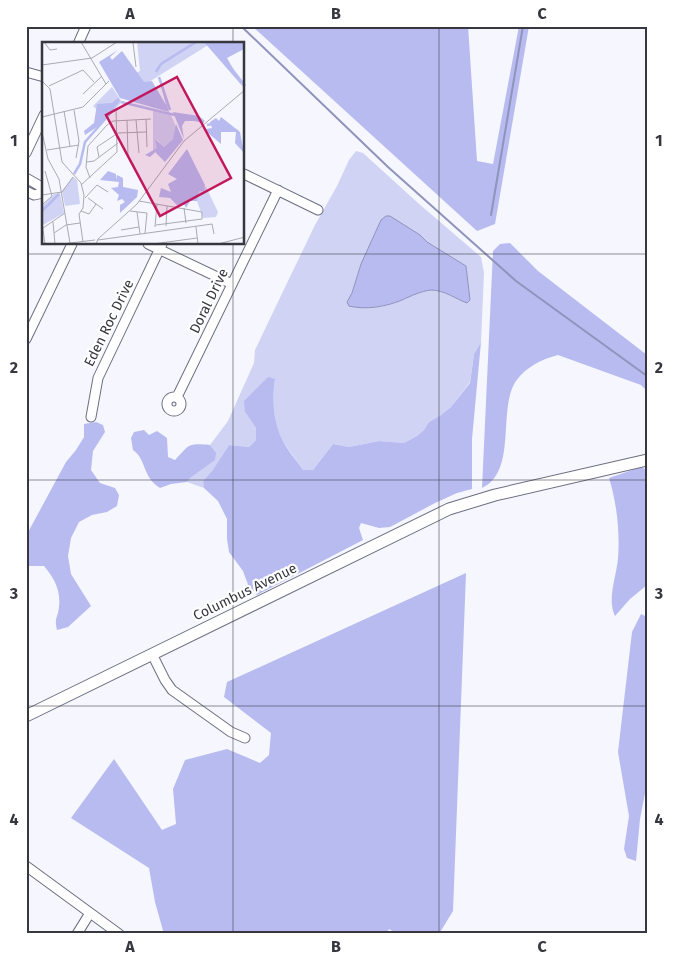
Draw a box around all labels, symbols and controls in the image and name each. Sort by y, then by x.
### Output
text: A [124,4,135,23]
text: B [331,4,341,23]
text: C [537,4,547,23]
inset map [42,42,245,245]
text: 1 [10,131,18,150]
text: 1 [655,131,663,150]
street label: Doral Drive [186,266,232,336]
street label: Eden Roc Drive [81,277,137,369]
text: 2 [10,358,18,377]
text: 2 [655,358,663,377]
street label: Columbus Avenue [190,560,300,624]
text: 3 [9,584,18,603]
text: 3 [654,584,663,603]
text: 4 [9,810,19,829]
text: 4 [654,810,664,829]
text: A [124,937,135,956]
text: B [331,937,341,956]
text: C [537,937,547,956]

